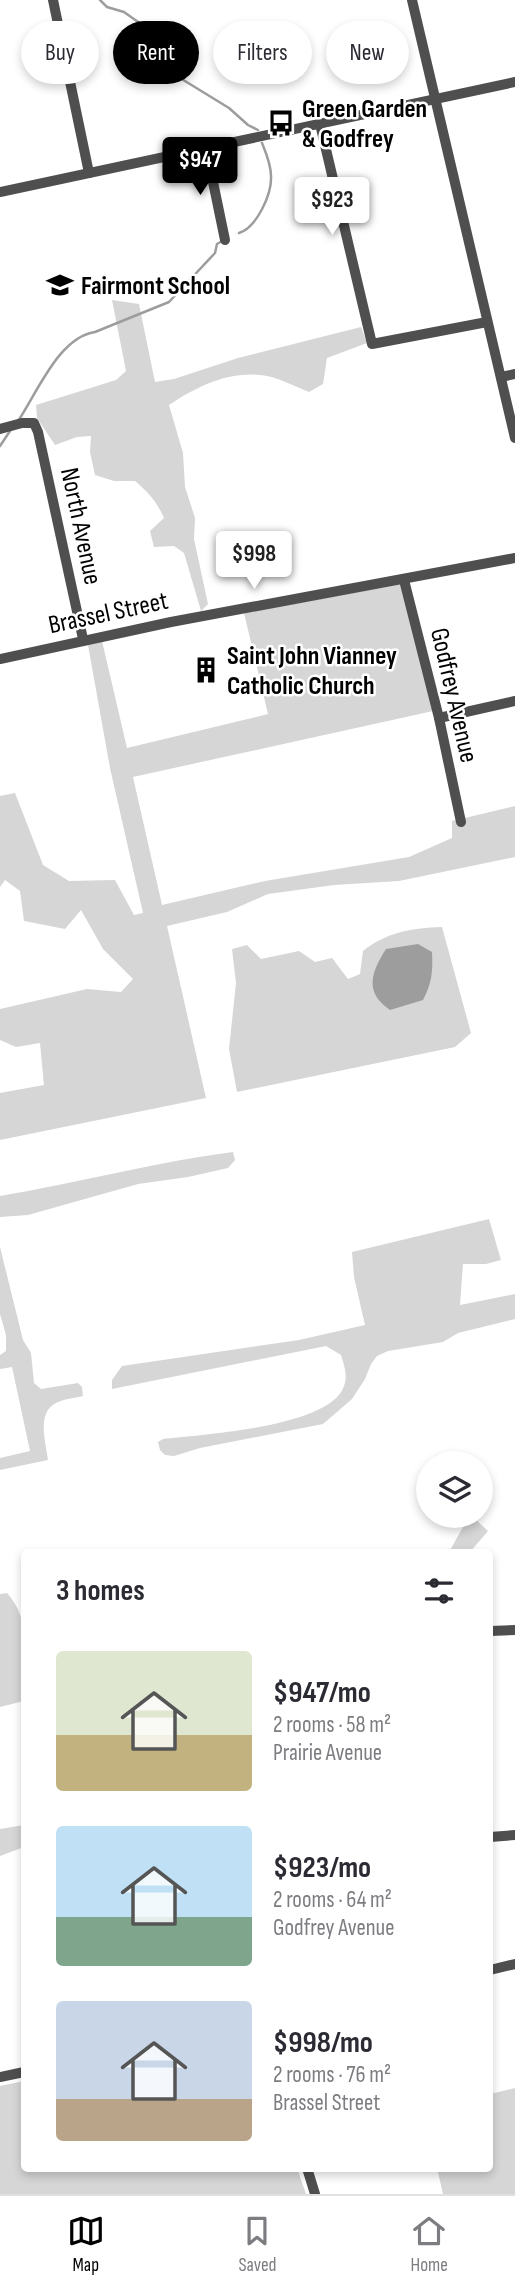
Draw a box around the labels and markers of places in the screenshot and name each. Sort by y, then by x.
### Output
place label: Green Garden & Godfrey [302,94,427,155]
bus stop icon: Green Garden & Godfrey [266,108,296,138]
pin: $947 [159,138,241,197]
pin: $923 [291,177,373,237]
school or university icon: Fairmont School [45,270,75,300]
place label: Fairmont School [81,271,230,302]
pin: $998 [213,532,295,591]
place label: Saint John Vianney Catholic Church [227,641,397,702]
building icon: Saint John Vianney Catholic Church [191,655,221,685]

